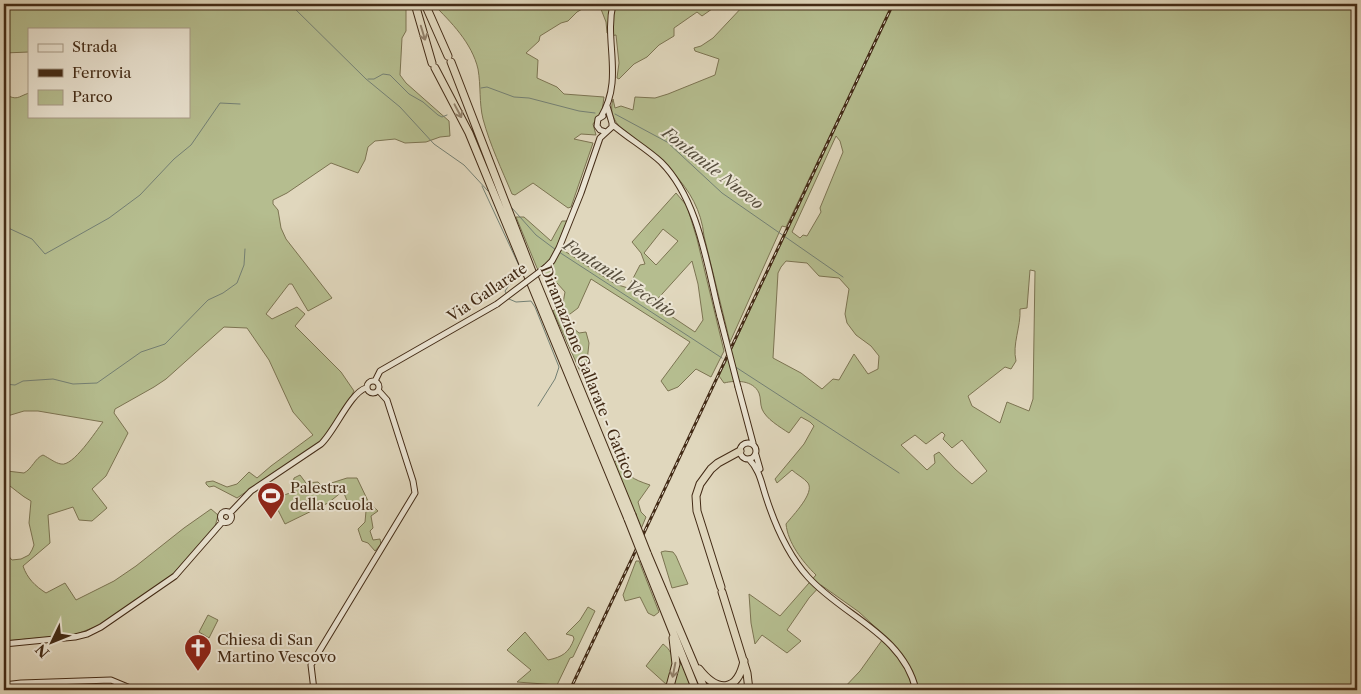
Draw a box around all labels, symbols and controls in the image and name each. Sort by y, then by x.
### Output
one-way arrow [419,25,429,41]
legend [28,28,190,118]
text: Strada [72,37,118,56]
text: Ferrovia [72,63,131,82]
text: Parco [72,87,113,106]
one-way arrow [453,103,463,118]
water label: Fontanile Nuovo [657,121,768,214]
water label: Fontanile Vecchio [558,233,680,322]
street label: Via Gallarate [443,258,530,326]
street label: Diramazione Gallarate - Gattico [537,263,639,481]
place label: Palestra della scuola [290,478,373,514]
sports icon: Palestra della scuola [256,481,286,520]
north arrow [28,616,78,666]
place label: Chiesa di San Martino Vescovo [217,630,336,666]
church icon: Chiesa di San Martino Vescovo [183,633,213,672]
text: N [32,640,53,661]
one-way arrow [669,662,679,678]

